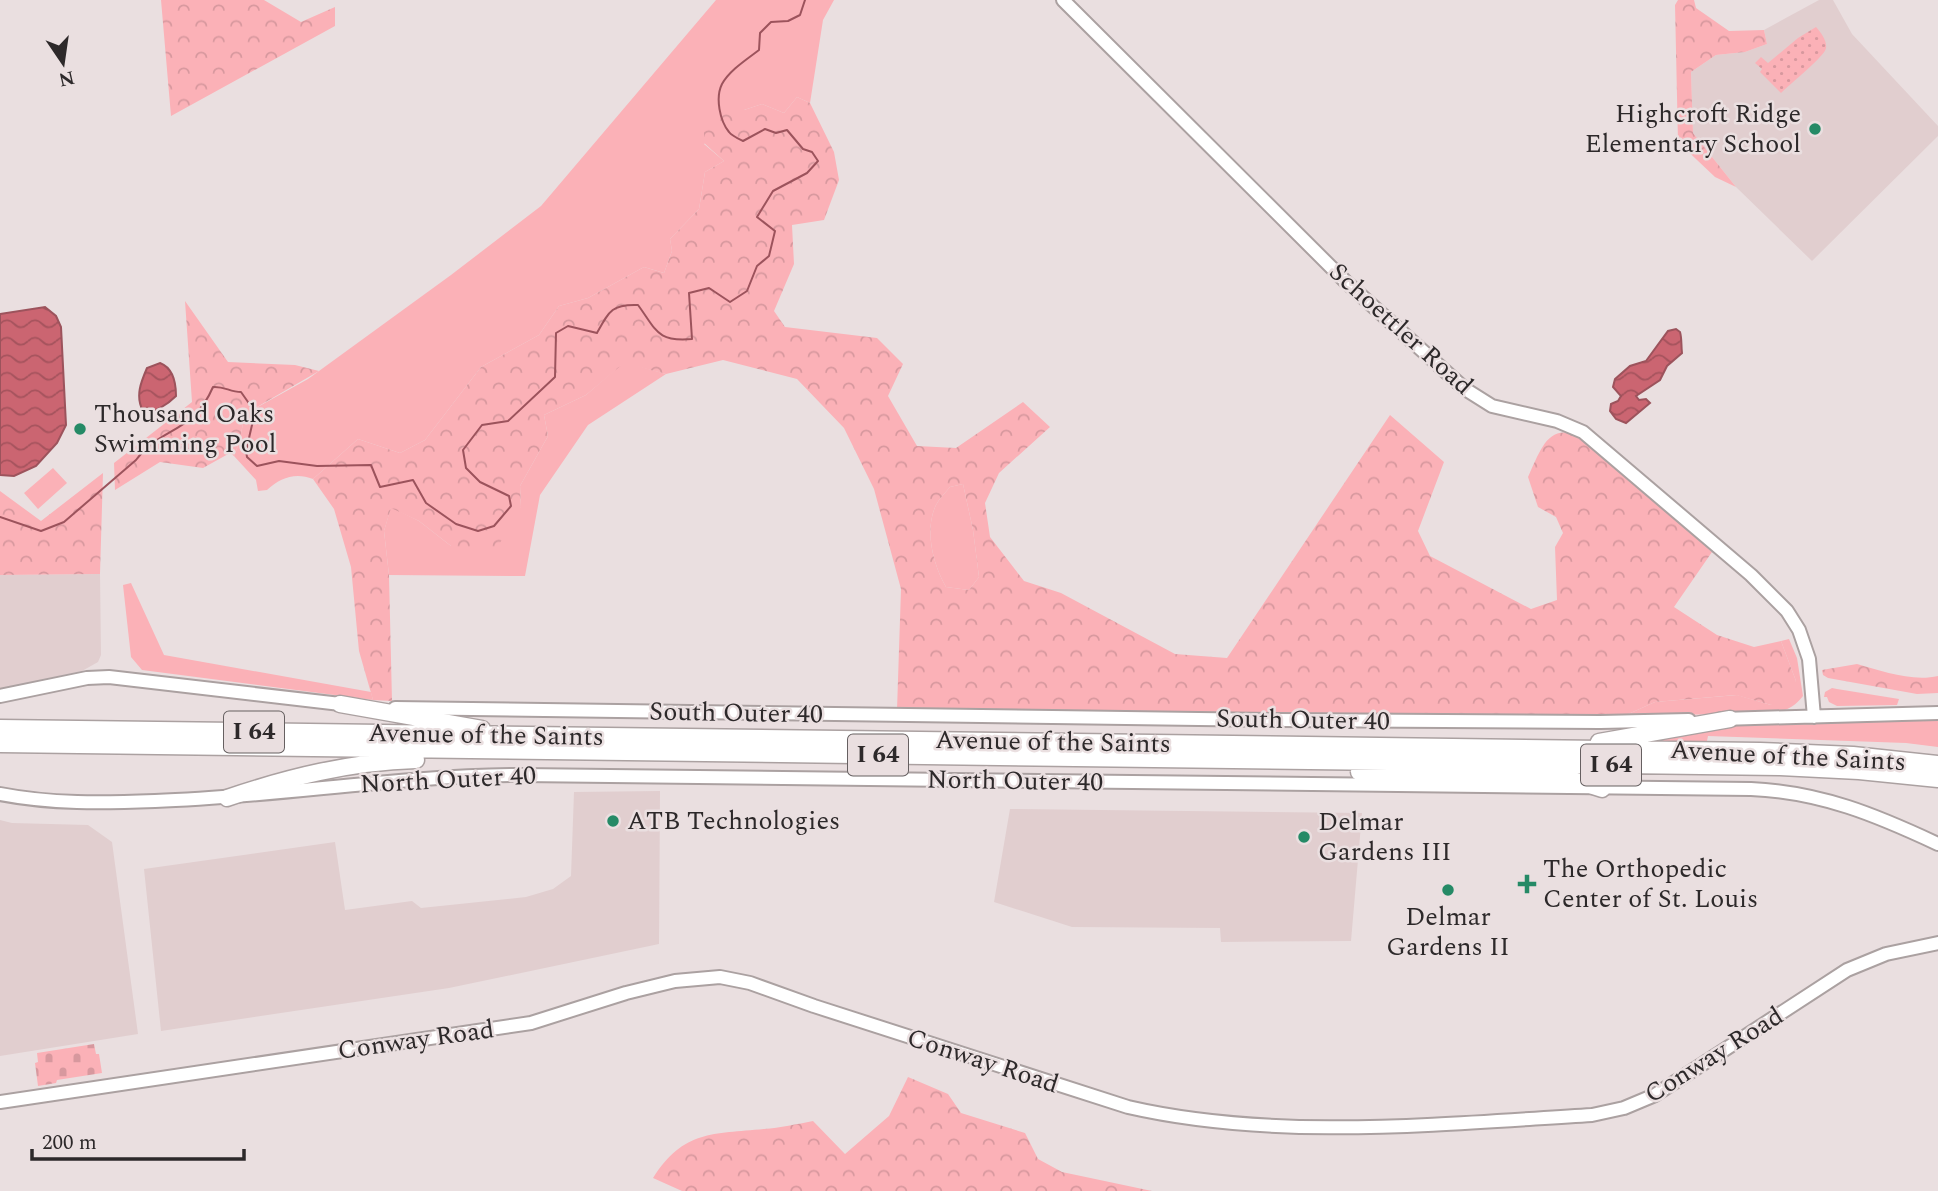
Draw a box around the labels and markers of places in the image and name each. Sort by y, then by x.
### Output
place label: Highcroft Ridge Elementary School [1585,94,1801,164]
marker: Highcroft Ridge Elementary School [1807,121,1823,137]
place label: Thousand Oaks Swimming Pool [94,394,276,464]
marker: Thousand Oaks Swimming Pool [72,421,88,437]
place label: ATB Technologies [627,801,840,841]
place label: Delmar Gardens III [1318,802,1451,872]
marker: ATB Technologies [605,813,621,829]
marker: Delmar Gardens III [1296,829,1312,845]
place label: The Orthopedic Center of St. Louis [1543,849,1758,919]
marker: The Orthopedic Center of St. Louis [1517,874,1537,894]
marker: Delmar Gardens II [1440,882,1456,898]
place label: Delmar Gardens II [1386,897,1510,967]

